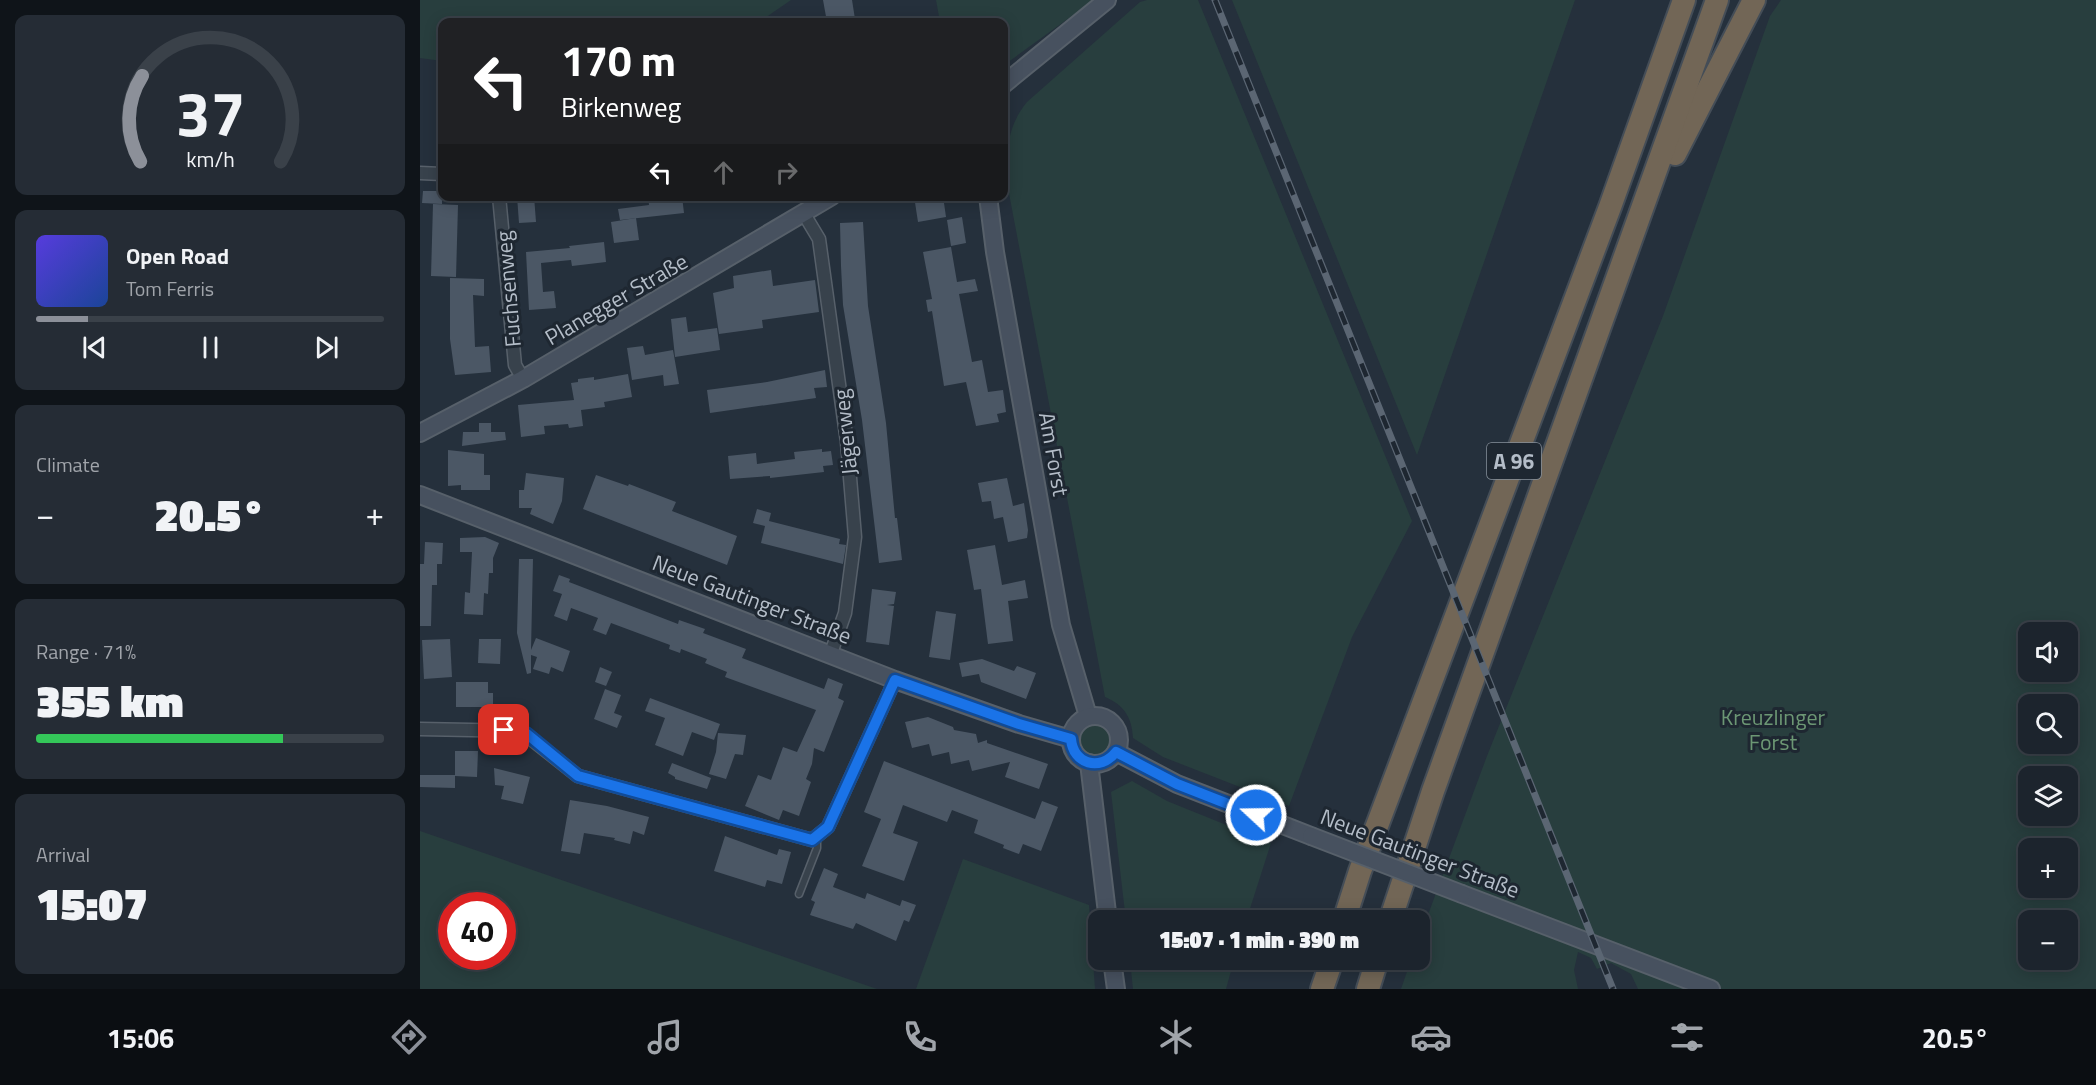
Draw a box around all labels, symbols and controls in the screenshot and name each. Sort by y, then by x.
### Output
text: 170 m [561,28,676,92]
icon: left [462,42,540,120]
text: 37 [175,65,245,160]
text: Birkenweg [561,86,681,127]
text: km/h [186,143,234,175]
icon: left [644,156,677,189]
icon: ahead [707,156,740,189]
icon: right [770,156,803,189]
street label: Fuchsenweg [486,230,530,348]
text: Open Road [126,239,229,273]
street label: Planegger Straße [538,244,694,354]
text: Tom Ferris [126,273,214,304]
icon: previous [78,331,111,364]
icon: pause [194,331,227,364]
icon: next [310,331,343,364]
street label: Jägerweg [824,387,866,477]
street label: Am Forst [1030,409,1078,499]
road number: A 96 [1487,443,1541,479]
text: Climate [36,449,100,480]
text: 20.5° [154,480,266,548]
text: − [36,489,54,539]
text: + [366,489,384,539]
street label: Neue Gautinger Straße [648,545,856,653]
map controls [2018,622,2078,970]
button: sound [2018,622,2078,682]
text: Range · 71% [36,636,136,667]
text: 355 km [36,666,184,734]
button: search [2018,694,2078,754]
park label: Kreuzlinger Forst [1721,700,1826,759]
pin [478,704,529,755]
icon: arrive [487,713,520,746]
button: layers [2018,766,2078,826]
position arrow [1224,783,1288,847]
street label: Neue Gautinger Straße [1316,799,1524,907]
button: + [2018,838,2078,898]
text: Arrival [36,839,90,870]
text: 15:07 [36,869,148,937]
speed limit sign: 40 [438,892,516,970]
button: − [2018,910,2078,970]
text: 15:07 · 1 min · 390 m [1159,923,1359,957]
icon: directions [388,1016,430,1058]
icon: music [644,1016,686,1058]
icon: phone [899,1016,941,1058]
icon: climate [1155,1016,1197,1058]
icon: car [1410,1016,1452,1058]
icon: filters [1666,1016,1708,1058]
text: 15:06 [107,1017,174,1058]
text: 20.5° [1922,1017,1989,1058]

